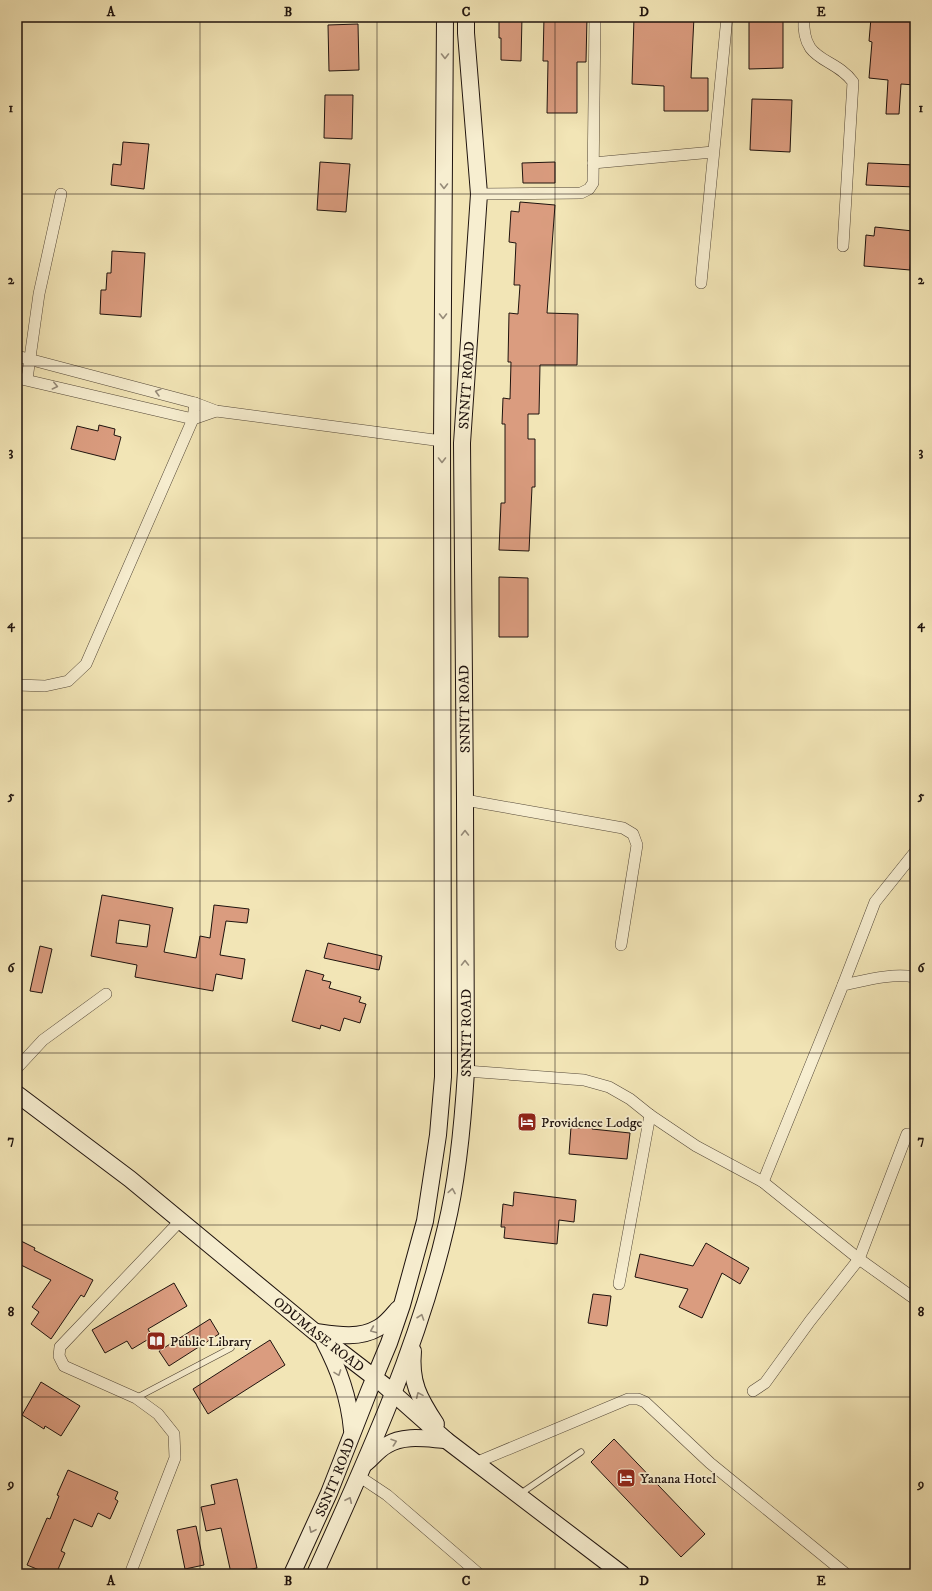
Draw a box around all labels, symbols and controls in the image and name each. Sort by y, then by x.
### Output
text: A [106,4,116,20]
text: B [284,4,292,20]
text: C [462,4,471,20]
text: D [639,4,649,20]
text: E [816,4,826,20]
one-way arrow [441,53,449,59]
text: 1 [9,100,14,116]
text: 1 [919,100,924,116]
one-way arrow [440,183,448,189]
text: 2 [8,272,15,288]
text: 2 [918,272,925,288]
one-way arrow [439,313,447,319]
street label: SNNIT ROAD [455,341,479,430]
one-way arrow [52,382,58,390]
one-way arrow [155,389,161,397]
text: 3 [9,444,14,460]
text: 3 [919,444,924,460]
one-way arrow [438,457,446,463]
text: 4 [6,616,15,633]
text: 4 [916,616,925,633]
street label: SNNIT ROAD [455,665,475,753]
text: 5 [7,788,15,804]
text: 5 [917,788,925,804]
one-way arrow [461,830,469,836]
text: 6 [8,960,16,976]
one-way arrow [461,960,469,966]
text: 6 [918,960,926,976]
street label: SNNIT ROAD [458,989,476,1078]
hotel icon: Providence Lodge [516,1111,538,1133]
place label: Providence Lodge [541,1114,642,1132]
text: 7 [8,1132,15,1148]
text: 7 [918,1132,925,1148]
one-way arrow [448,1188,456,1194]
street label: ODUMASE ROAD [269,1293,368,1377]
text: 8 [8,1304,15,1320]
text: 8 [918,1304,925,1320]
one-way arrow [416,1313,425,1320]
one-way arrow [369,1325,377,1333]
library icon: Public Library [145,1330,167,1352]
place label: Public Library [170,1333,252,1351]
one-way arrow [334,1369,342,1376]
one-way arrow [416,1392,424,1399]
street label: SSNIT ROAD [311,1435,360,1520]
one-way arrow [391,1438,398,1447]
hotel icon: Yanana Hotel [615,1467,637,1489]
place label: Yanana Hotel [640,1470,717,1488]
text: 9 [7,1476,14,1492]
text: 9 [917,1476,924,1492]
one-way arrow [344,1497,352,1504]
one-way arrow [309,1526,317,1534]
text: A [106,1573,116,1589]
text: B [284,1573,292,1589]
text: C [462,1573,471,1589]
text: D [639,1573,649,1589]
text: E [816,1573,826,1589]

